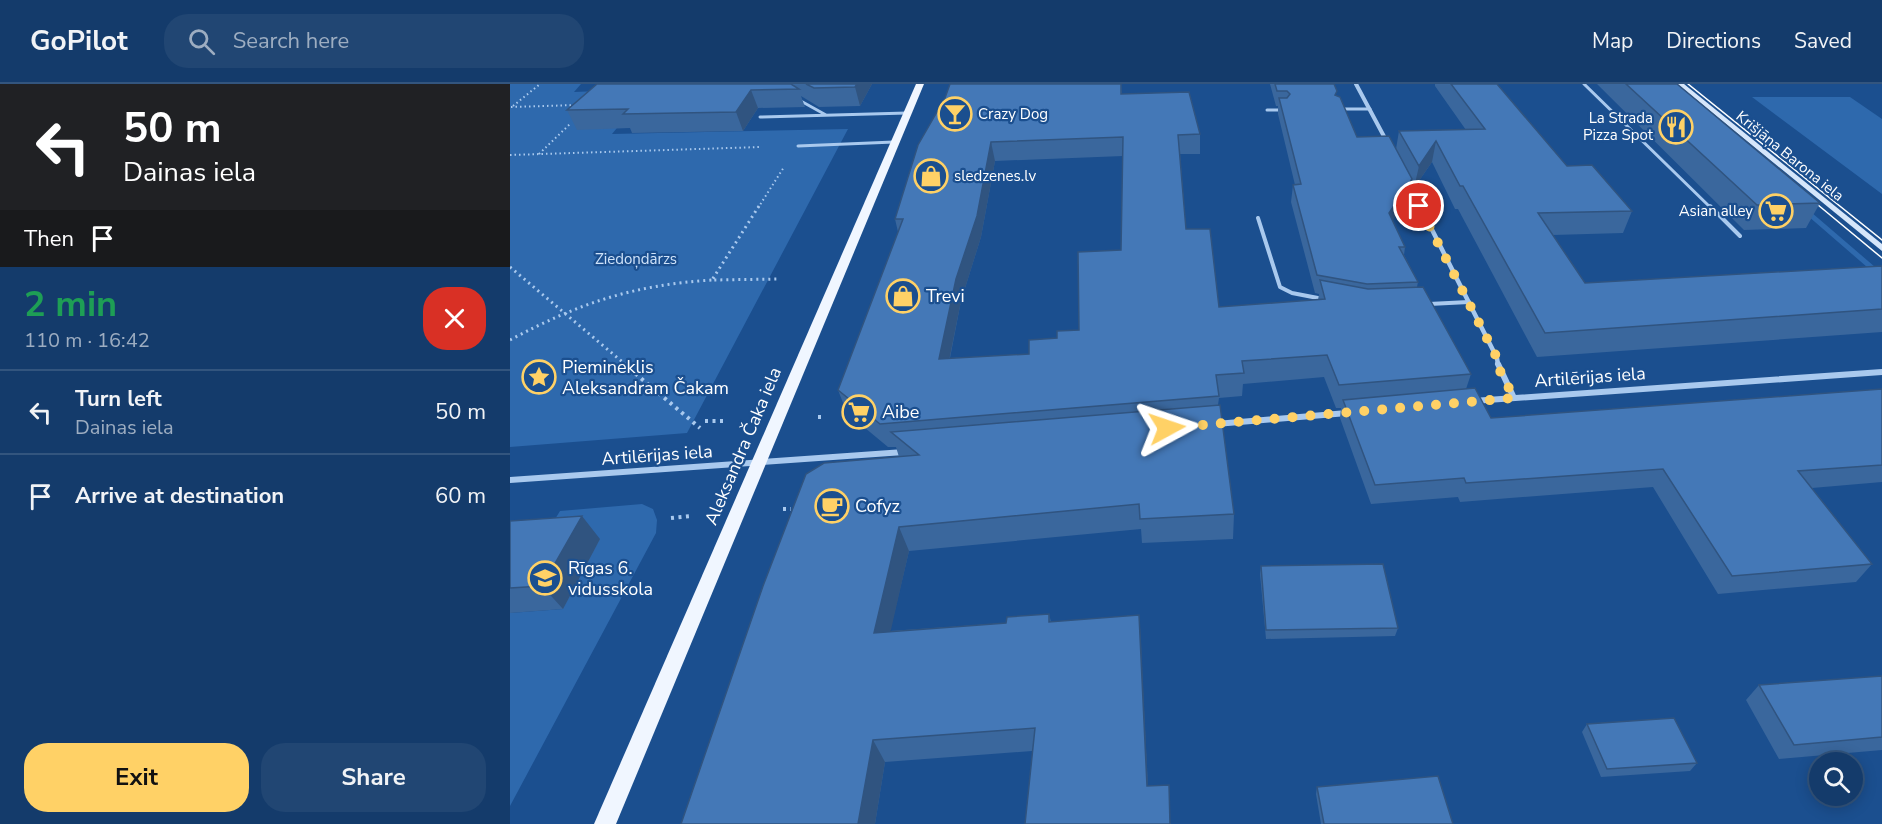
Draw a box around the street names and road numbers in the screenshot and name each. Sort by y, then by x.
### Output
street label: Krišjāņa Barona iela [1732,106,1848,206]
street label: Artilērijas iela [1533,361,1647,393]
street label: Aleksandra Čaka iela [699,363,787,529]
street label: Artilērijas iela [600,439,714,471]

